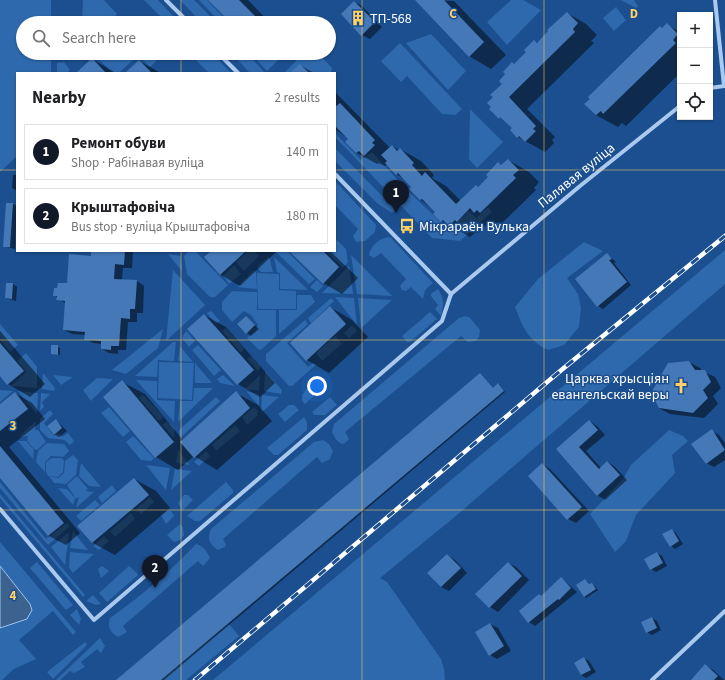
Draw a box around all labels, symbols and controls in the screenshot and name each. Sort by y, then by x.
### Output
text: C [449,5,457,23]
text: D [630,5,638,23]
building icon: ТП-568 [349,9,367,27]
place label: ТП-568 [370,9,412,29]
map controls [677,12,713,120]
button: + [677,12,713,48]
search box [16,16,336,60]
icon: search [30,27,52,49]
text: Search here [62,28,136,49]
button: − [677,48,713,84]
button: locate [677,84,713,120]
text: Nearby [32,86,86,110]
text: 2 results [275,89,320,107]
text: Ремонт обуви [71,133,166,154]
street label: Палявая вуліца [534,138,620,213]
text: 1 [43,143,49,161]
text: 140 m [286,143,319,161]
text: Shop · Рабінавая вуліца [71,154,204,172]
pin: 1 [383,180,409,213]
text: Крыштафовіча [71,197,175,218]
text: 2 [43,207,49,225]
text: 180 m [286,207,319,225]
bus stop icon: Мікрараён Вулька [398,217,416,235]
place label: Мікрараён Вулька [419,217,529,237]
text: Bus stop · вуліца Крыштафовіча [71,218,250,236]
place label: Царква хрысціян евангельскай веры [551,369,669,405]
your location [307,376,327,396]
church icon: Царква хрысціян евангельскай веры [672,377,690,395]
text: 3 [10,417,17,435]
pin: 2 [142,555,168,588]
text: 4 [10,587,17,605]

